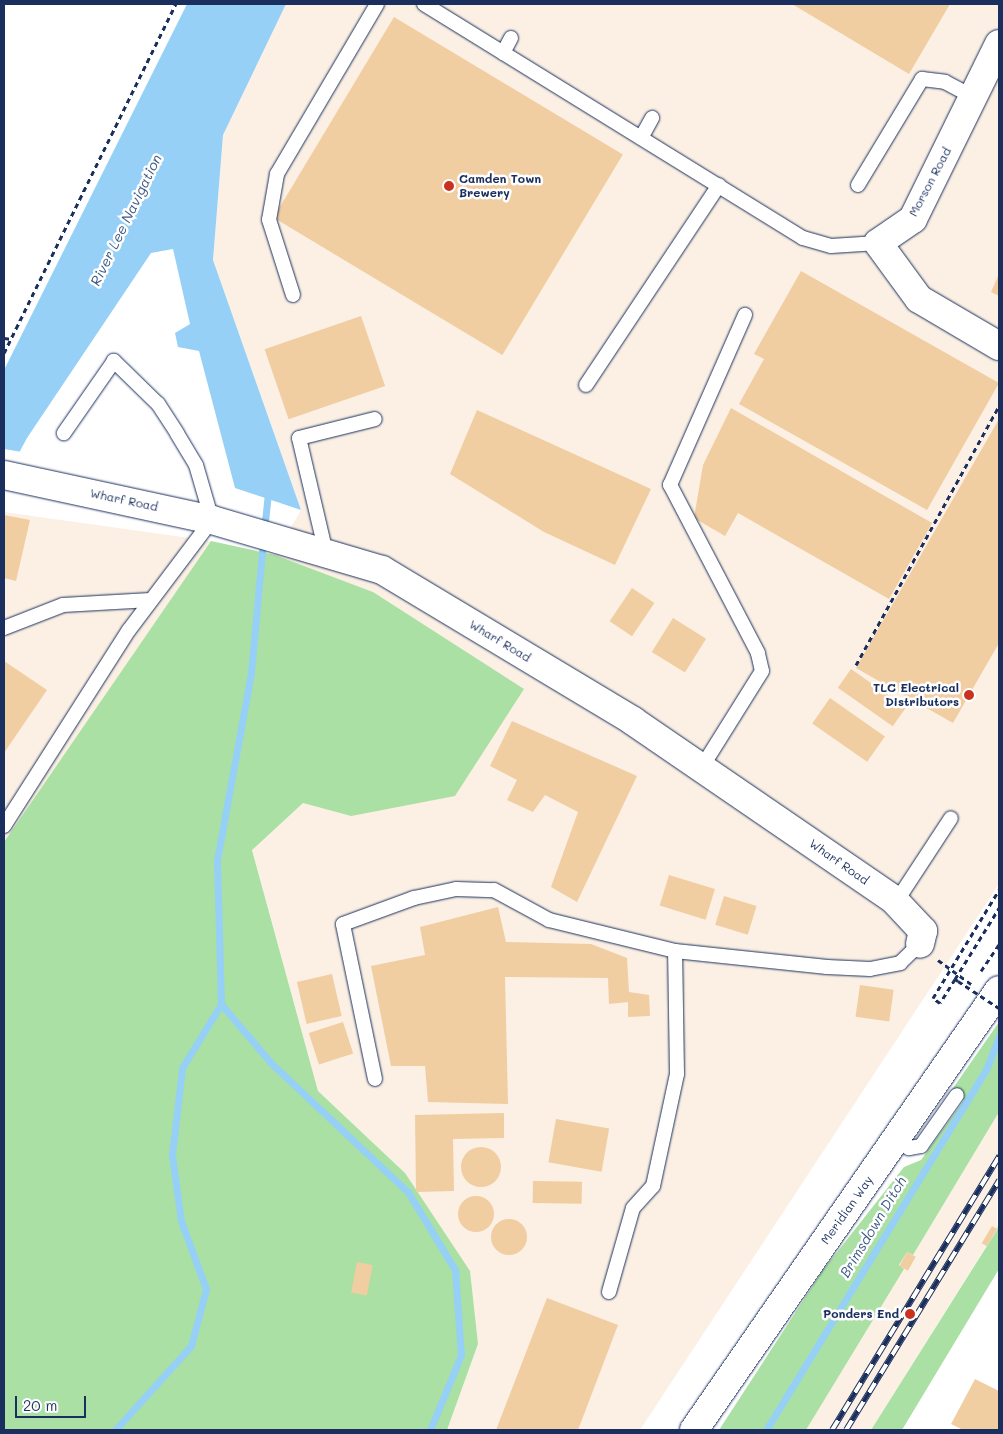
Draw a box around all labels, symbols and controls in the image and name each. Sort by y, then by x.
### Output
street label: Morson Road [906,145,954,219]
water label: River Lee Navigation [87,152,165,288]
place label: Camden Town Brewery [459,172,541,200]
marker: Camden Town Brewery [443,180,455,192]
street label: Wharf Road [89,486,159,514]
street label: Wharf Road [467,617,533,665]
place label: TLC Electrical Distributors [873,681,959,709]
marker: TLC Electrical Distributors [963,689,975,701]
street label: Wharf Road [807,836,871,888]
street label: Meridian Way [818,1173,876,1247]
water label: Brimsdown Ditch [836,1174,910,1280]
place label: Ponders End [823,1307,899,1321]
marker: Ponders End [903,1307,917,1321]
scale bar [18,1386,89,1418]
text: 20 m [23,1395,57,1415]

